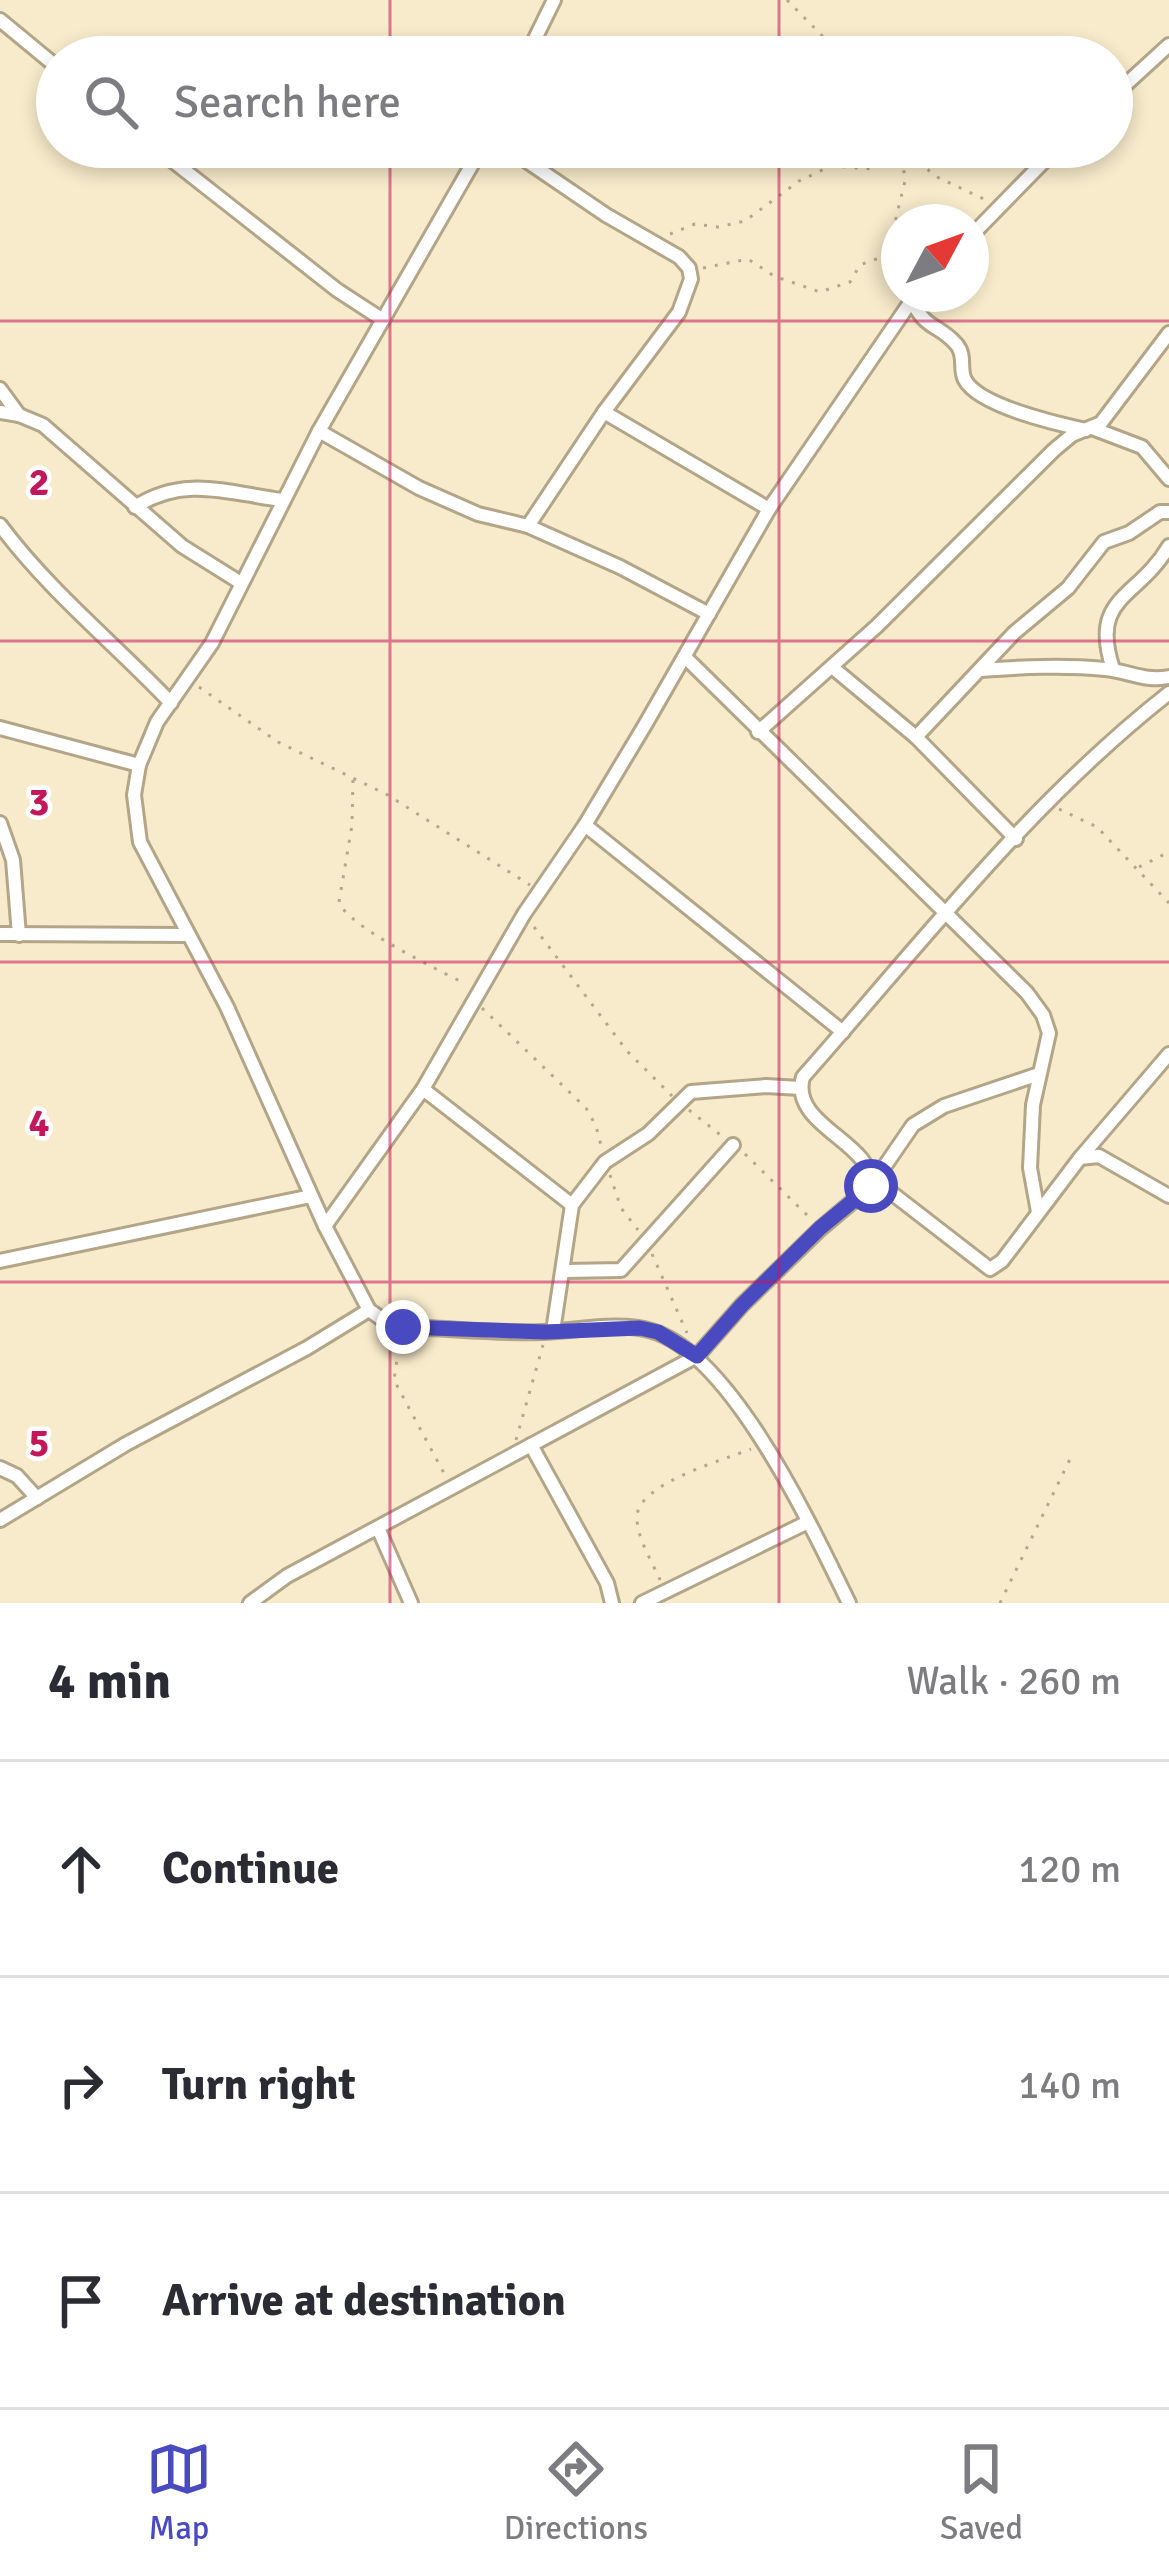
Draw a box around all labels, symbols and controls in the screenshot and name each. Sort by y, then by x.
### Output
search box [36,36,1133,168]
icon: search [78,69,144,135]
text: Search here [174,75,401,130]
north arrow [881,204,989,312]
text: 2 [28,458,50,506]
text: 3 [28,778,50,826]
text: 4 [28,1099,50,1147]
route start [844,1159,898,1213]
route end [376,1300,430,1354]
text: 5 [28,1419,50,1467]
text: 4 min [48,1650,171,1713]
text: Walk · 260 m [907,1657,1121,1705]
icon: ahead [48,1836,114,1902]
text: Continue [162,1841,339,1896]
text: 120 m [1018,1845,1121,1893]
icon: right [48,2052,114,2118]
text: Turn right [162,2057,356,2112]
text: 140 m [1018,2061,1121,2109]
icon: arrive [48,2268,114,2334]
text: Arrive at destination [162,2273,566,2328]
tab: Map [146,2436,212,2549]
tab: Directions [504,2436,648,2549]
tab: Saved [940,2436,1023,2549]

